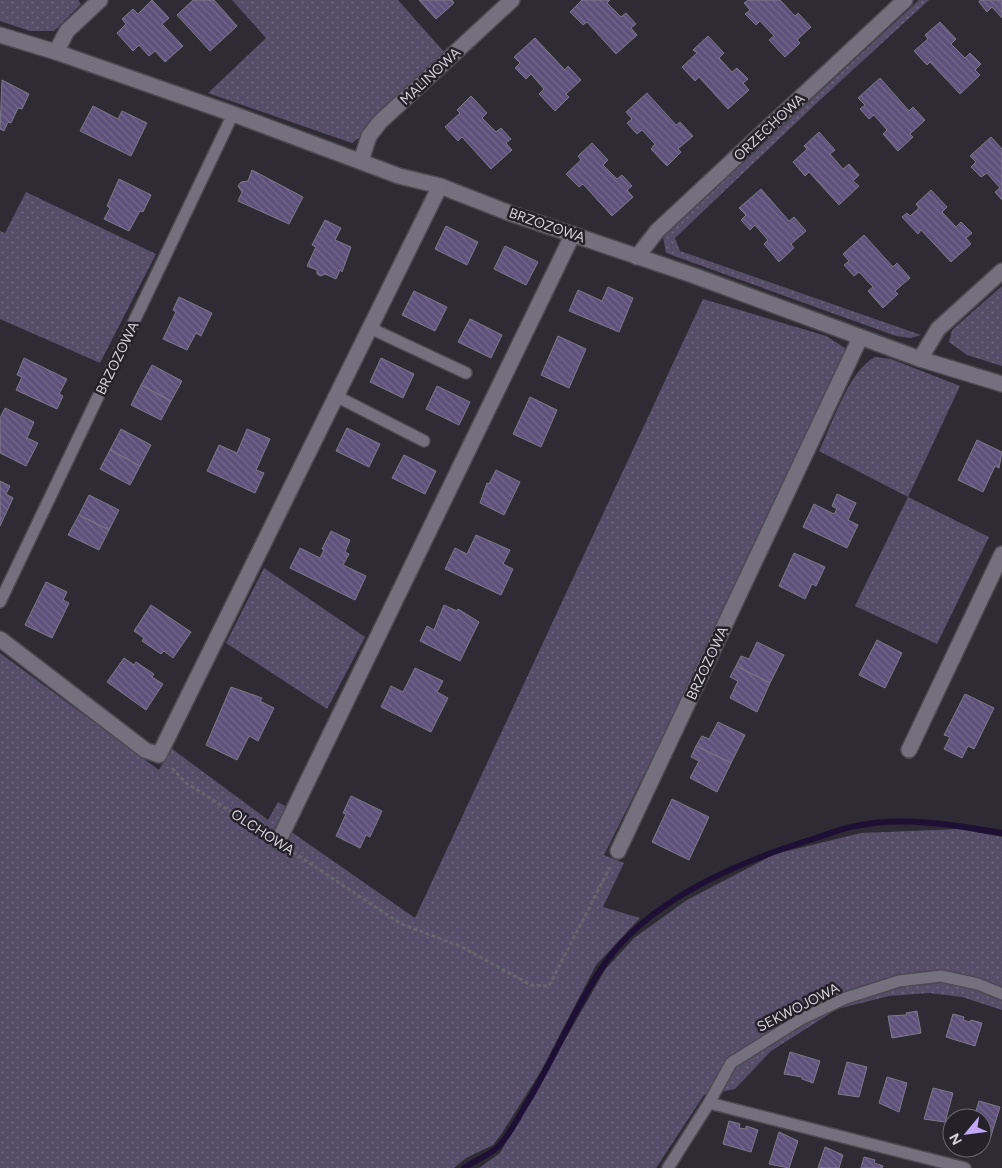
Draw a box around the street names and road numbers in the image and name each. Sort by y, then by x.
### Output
street label: MALINOWA [397,44,464,109]
street label: ORZECHOWA [730,90,809,165]
street label: BRZOZOWA [507,205,588,247]
street label: BRZOZOWA [92,318,143,398]
street label: BRZOZOWA [683,623,732,703]
street label: OLCHOWA [228,806,298,859]
street label: SEKWOJOWA [754,979,843,1035]

